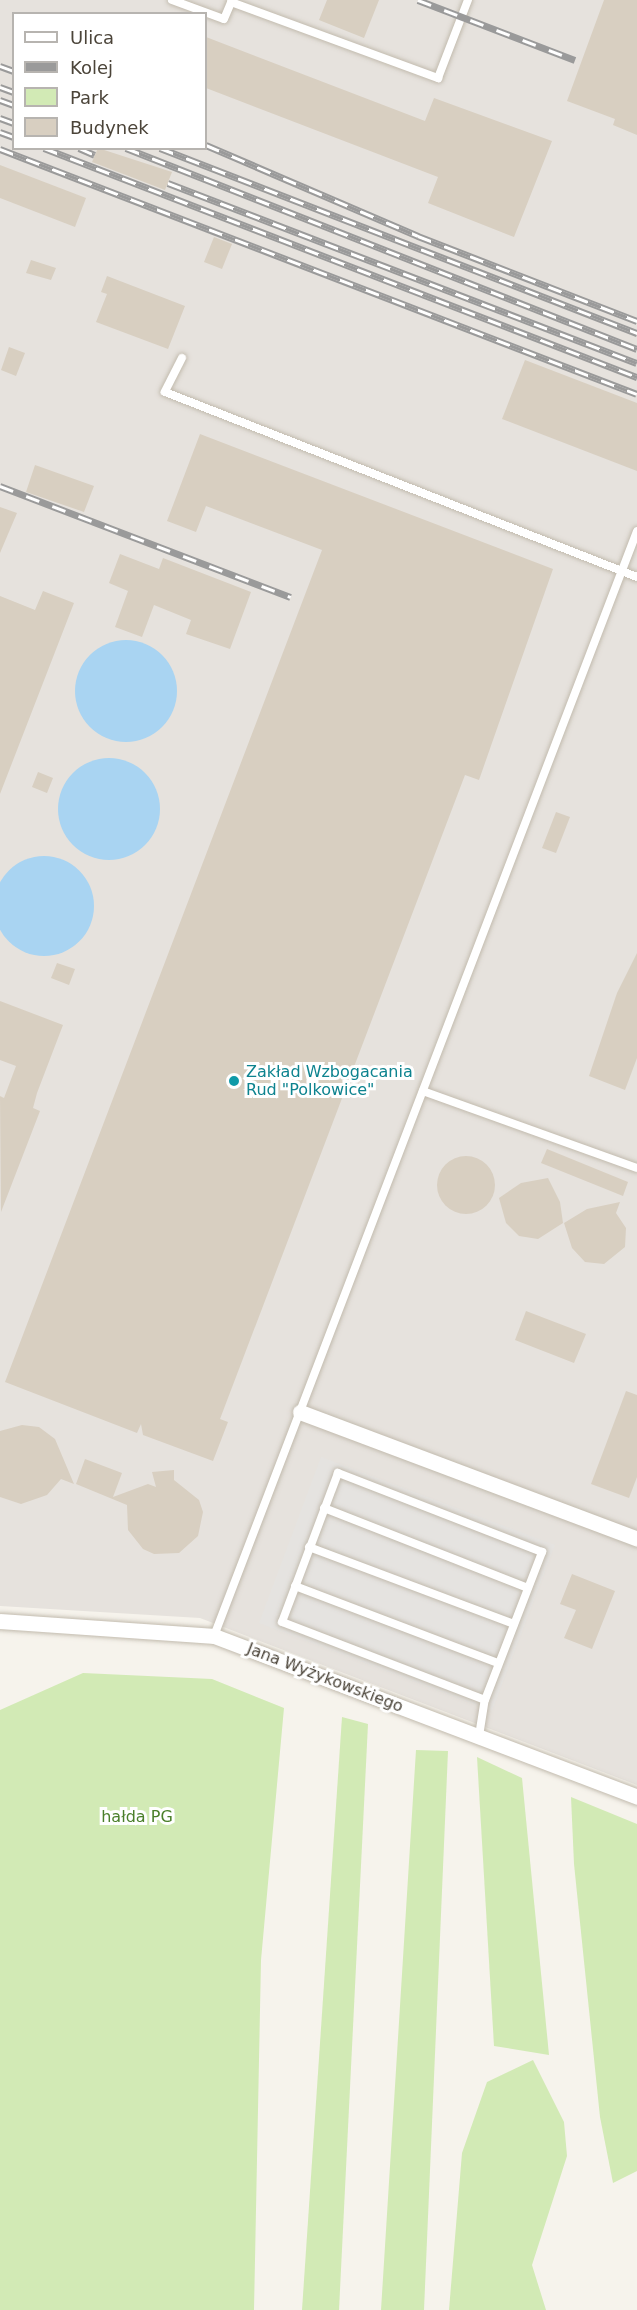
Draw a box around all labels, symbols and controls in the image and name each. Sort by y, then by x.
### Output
legend [12,12,207,150]
text: Ulica [70,27,114,48]
text: Kolej [70,57,113,78]
text: Park [70,87,109,108]
text: Budynek [70,117,149,138]
place label: Zakład Wzbogacania Rud "Polkowice" [246,1062,413,1100]
marker: Zakład Wzbogacania Rud "Polkowice" [227,1074,241,1088]
street label: Jana Wyżykowskiego [244,1639,406,1717]
park label: hałda PG [101,1807,173,1827]

